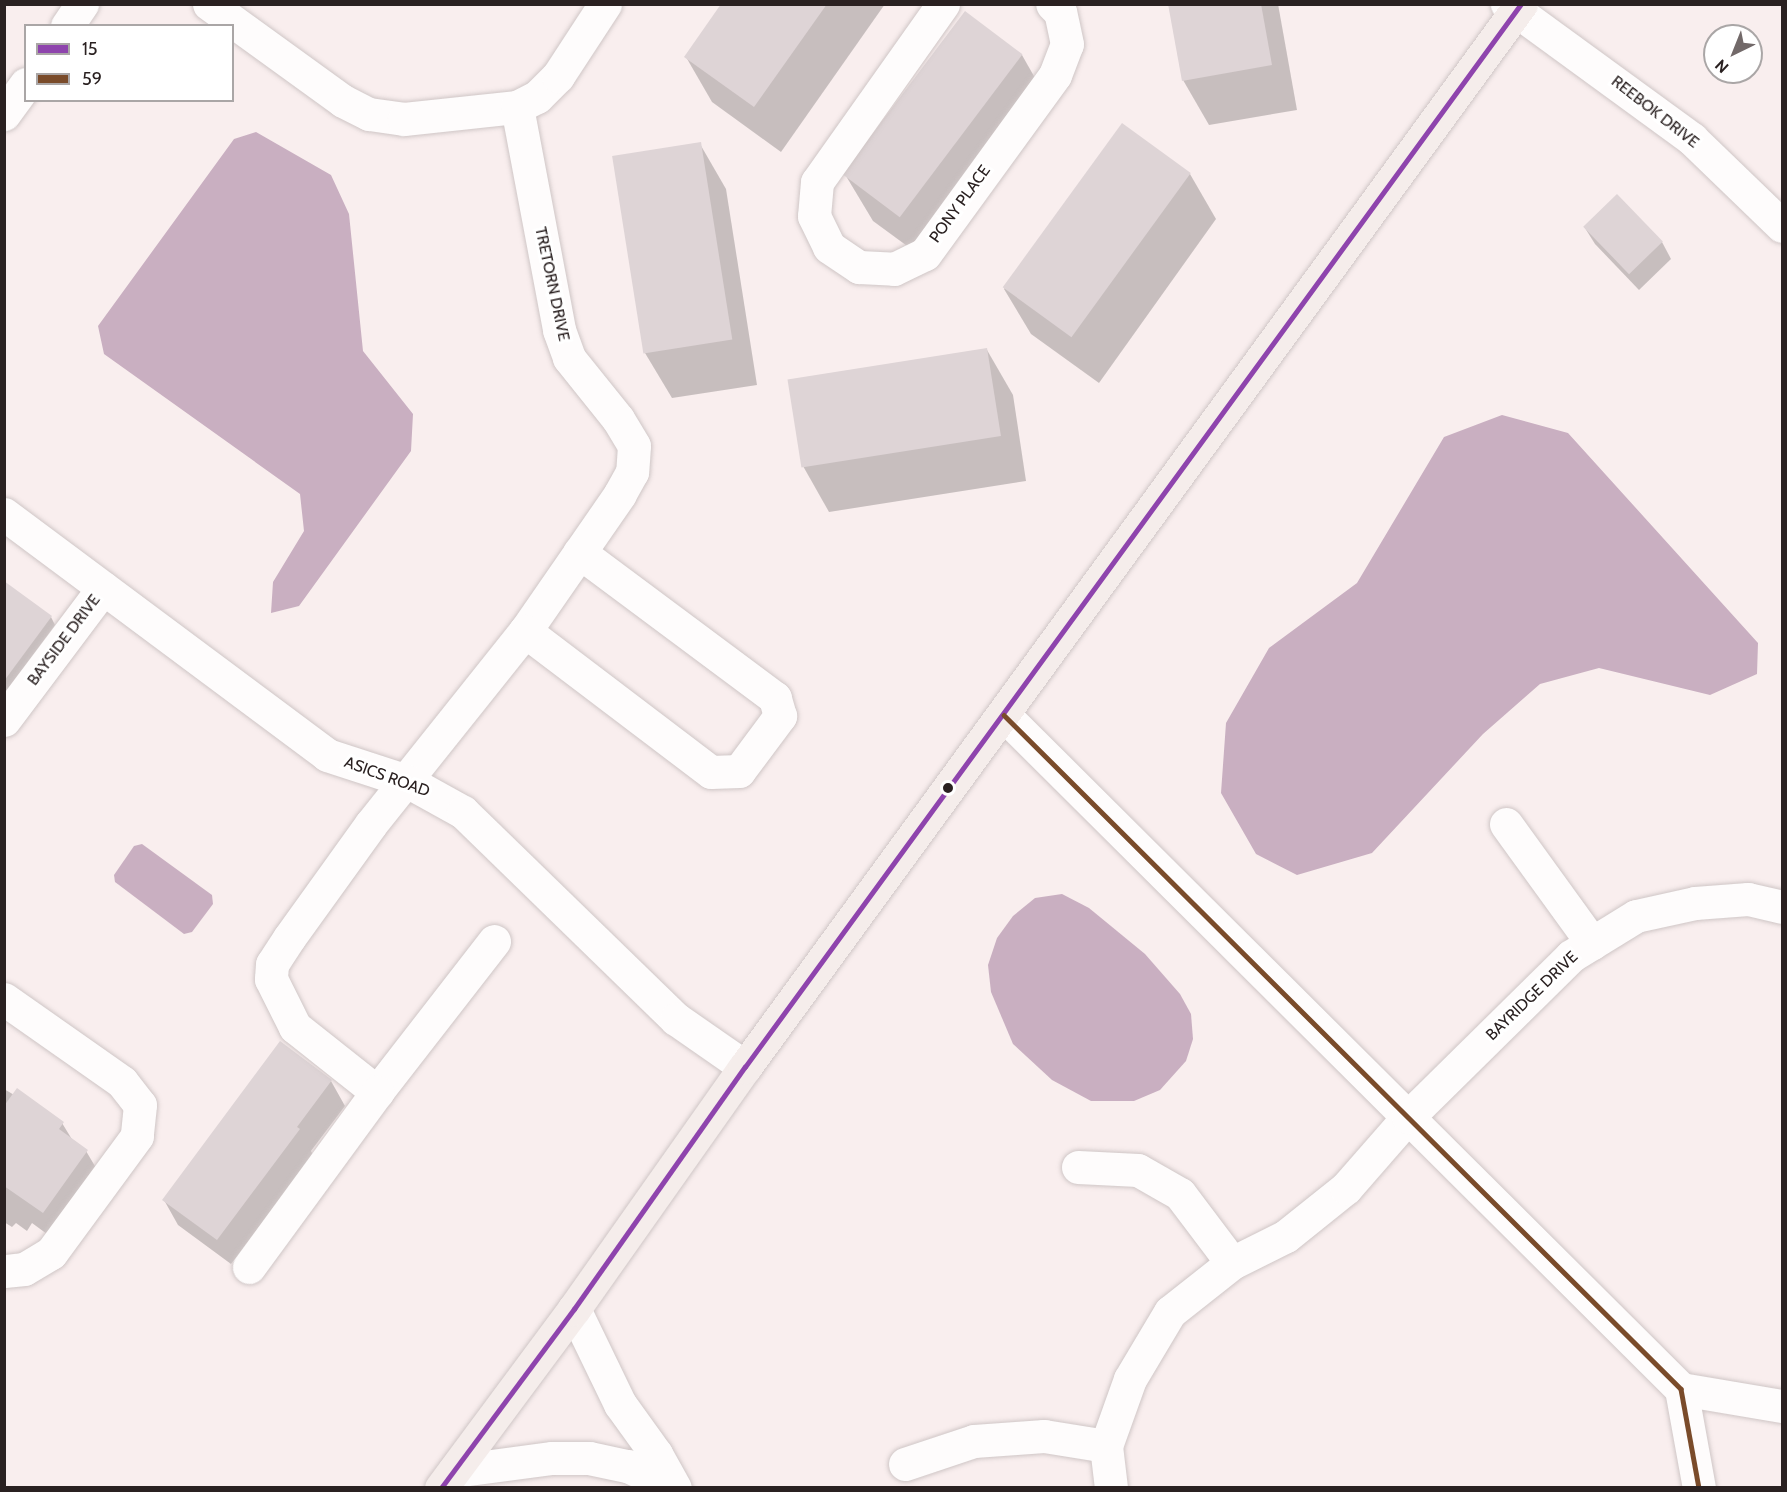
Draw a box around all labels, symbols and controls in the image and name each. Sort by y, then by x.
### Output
legend [24,24,234,102]
north arrow [1703,24,1763,84]
text: 15 [82,38,98,60]
text: N [1711,55,1732,77]
text: 59 [82,68,102,90]
street label: REEBOK DRIVE [1607,72,1703,152]
street label: PONY PLACE [925,162,995,246]
street label: TRETORN DRIVE [531,225,573,343]
street label: BAYSIDE DRIVE [24,591,104,689]
street label: ASICS ROAD [342,753,432,801]
unlabelled marker [942,782,954,794]
street label: BAYRIDGE DRIVE [1482,947,1582,1045]

